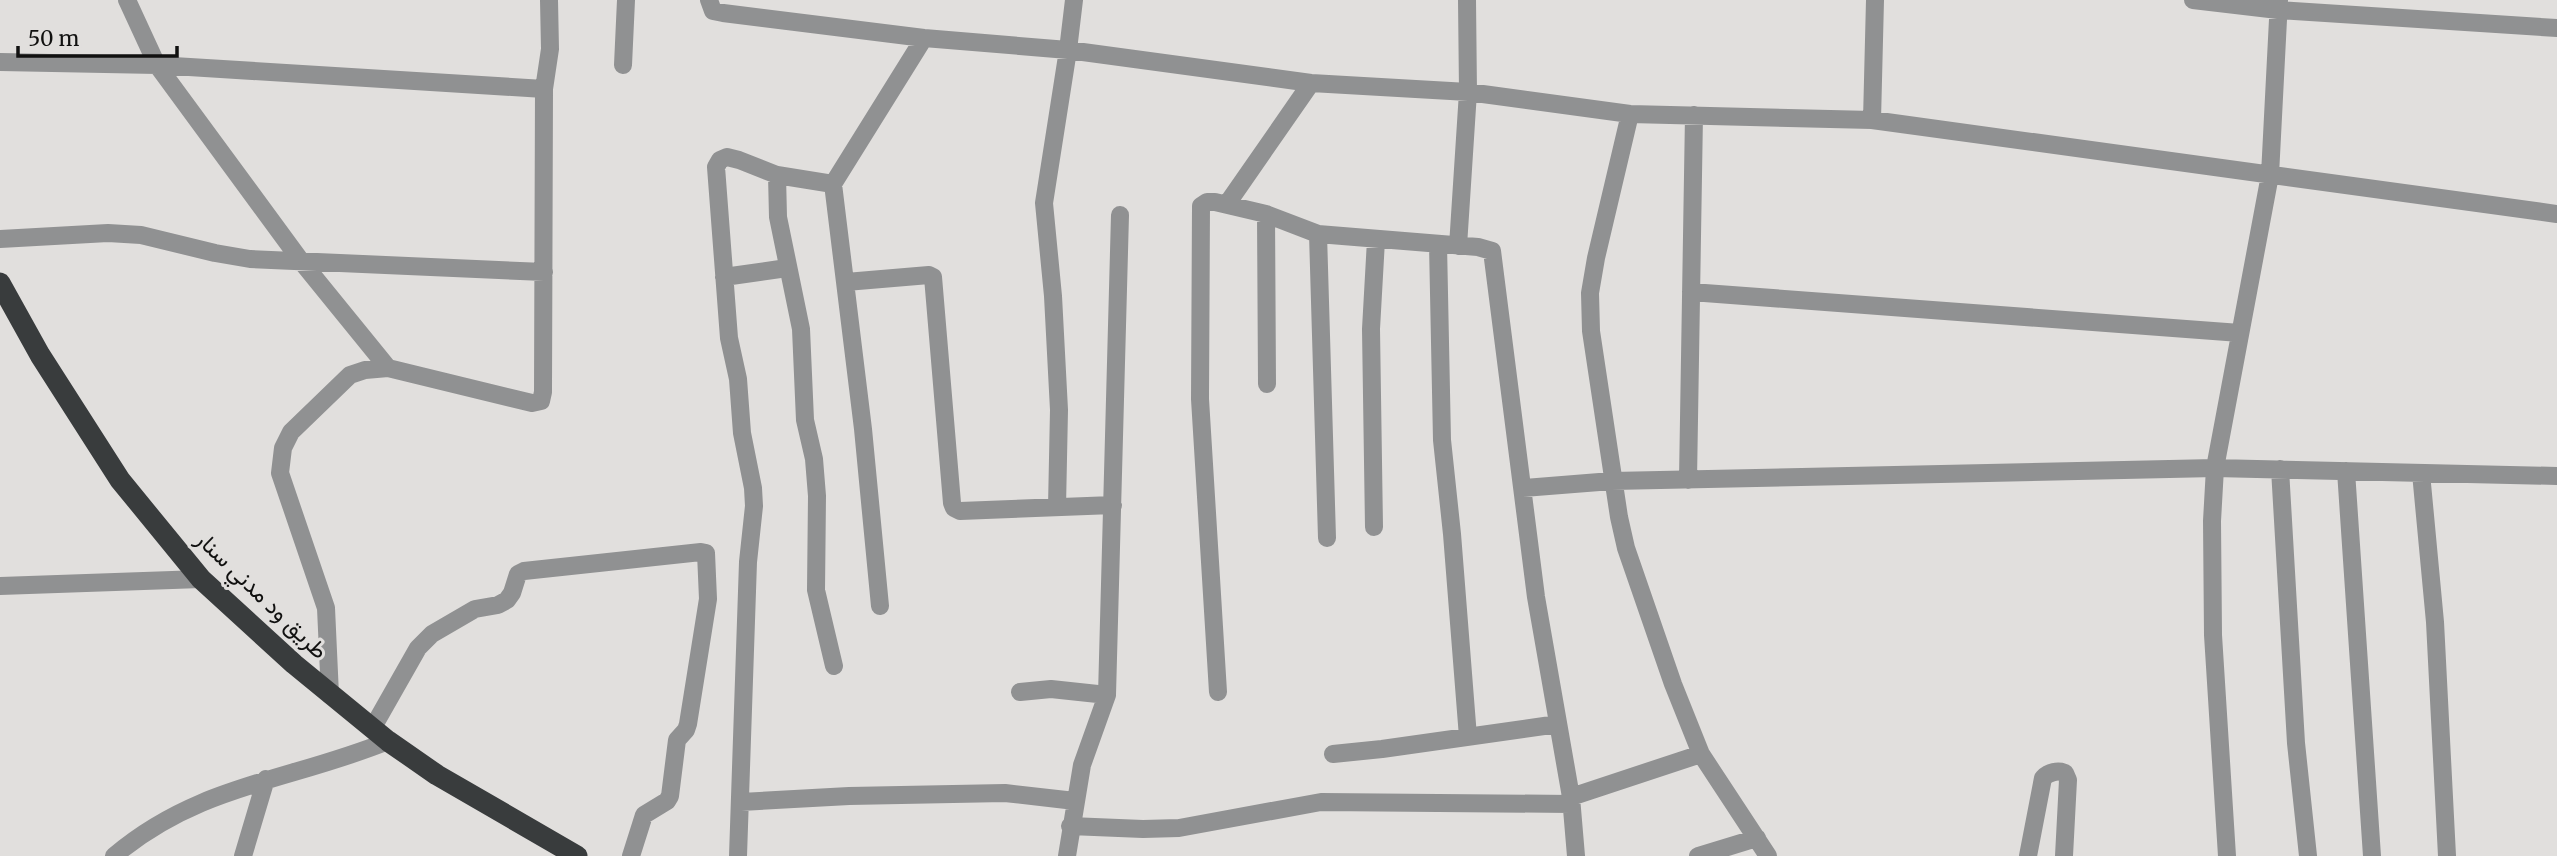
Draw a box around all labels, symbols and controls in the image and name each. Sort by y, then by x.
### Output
scale bar [18,14,177,58]
text: 50 m [28,25,79,52]
street label: طريق ود مدني سنار [186,524,334,668]

